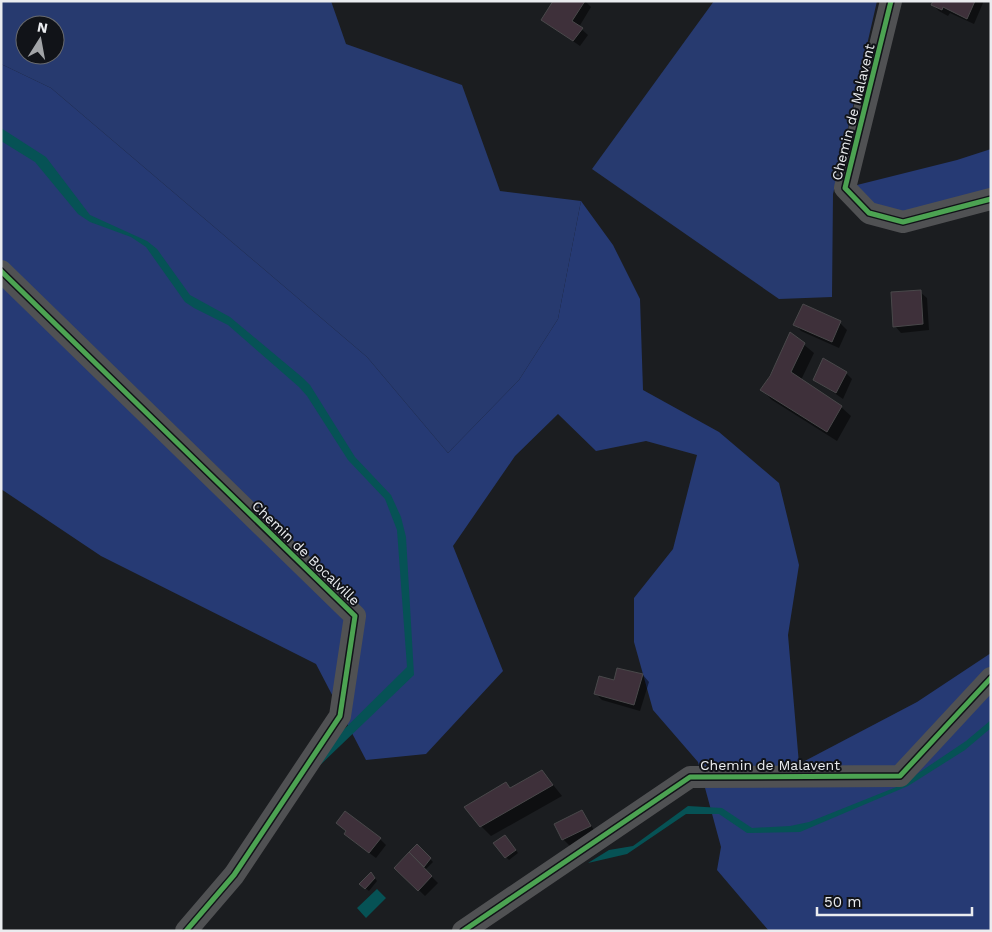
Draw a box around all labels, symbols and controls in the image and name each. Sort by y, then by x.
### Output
north arrow [15,15,65,65]
text: N [36,18,49,36]
street label: Chemin de Malavent [828,42,878,182]
street label: Chemin de Bocalville [249,497,363,609]
street label: Chemin de Malavent [700,757,840,773]
scale bar [817,884,972,916]
text: 50 m [824,893,861,911]

